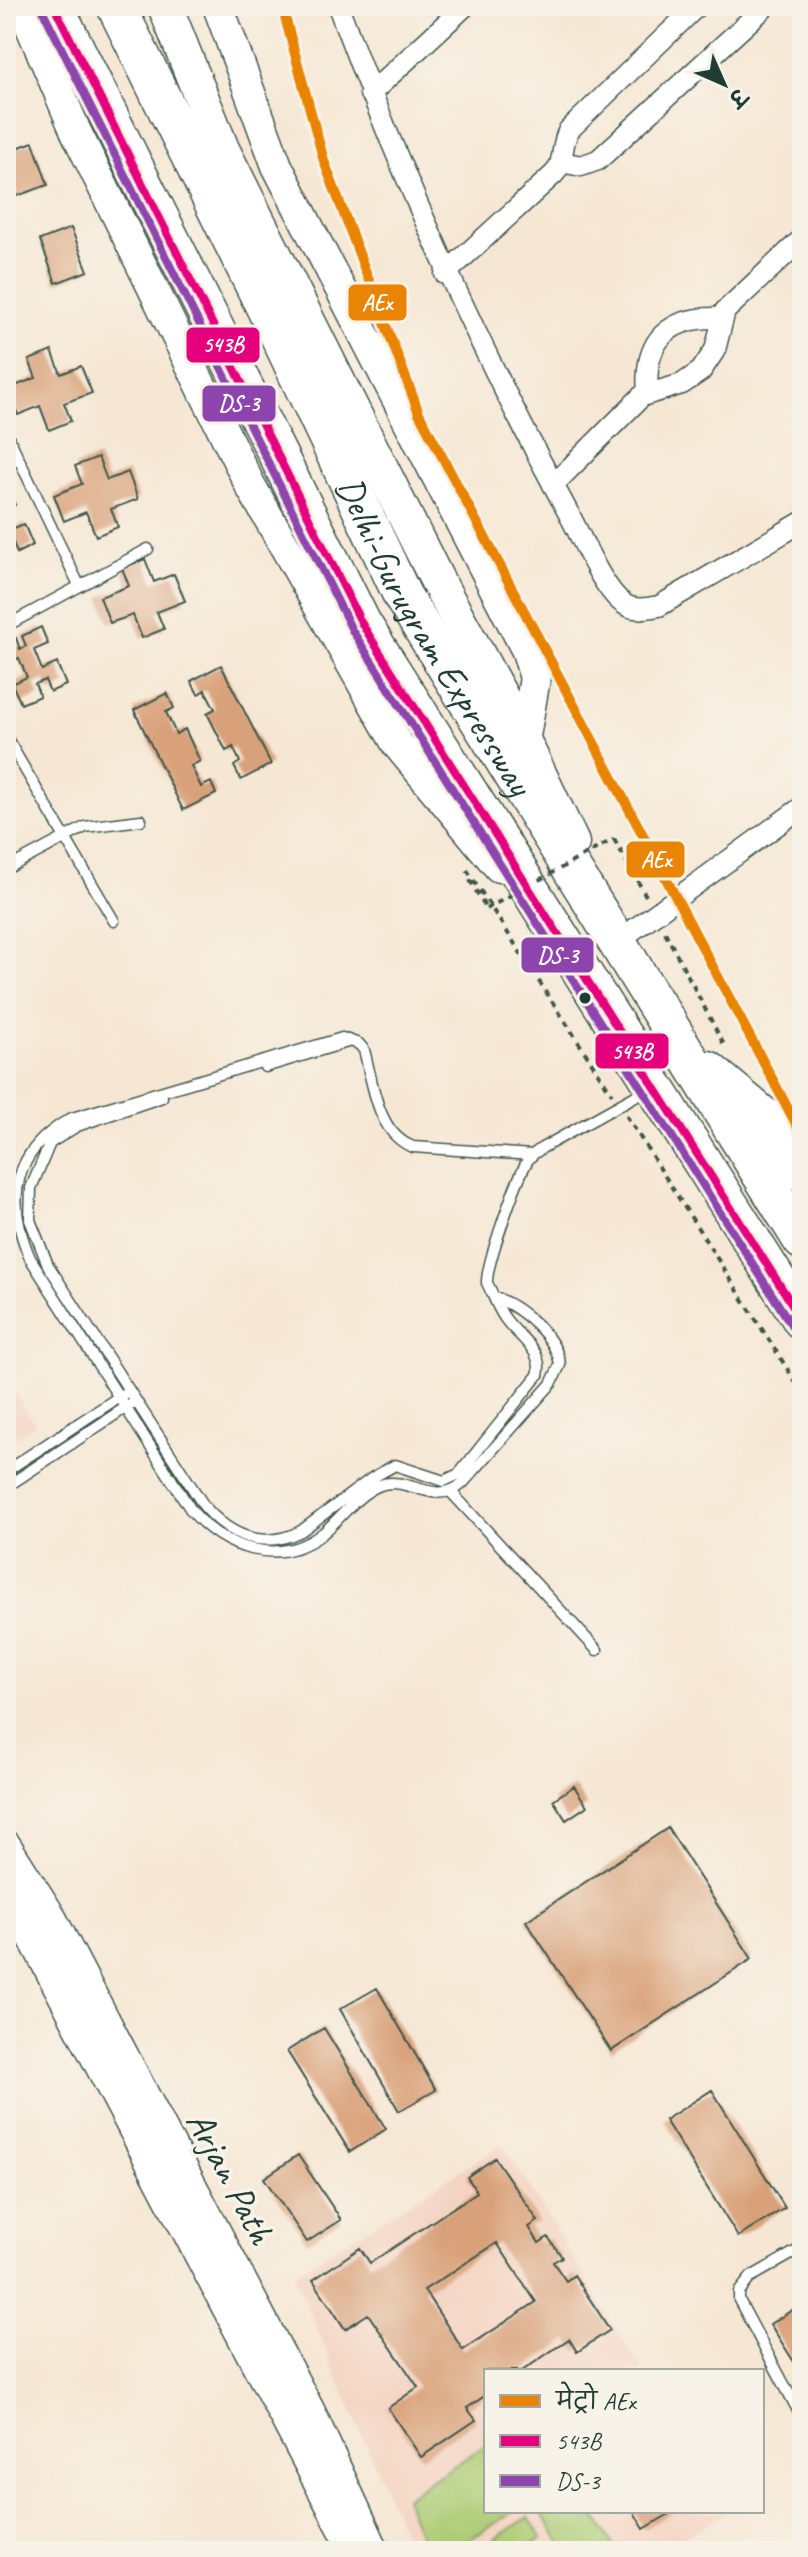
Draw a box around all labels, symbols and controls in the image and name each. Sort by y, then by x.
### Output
north arrow [684,44,764,124]
text: उ [721,81,754,114]
line badge: AEx [347,283,408,322]
text: AEx [362,289,395,317]
line badge: 543B [185,326,261,364]
text: 543B [203,331,245,359]
line badge: DS-3 [201,384,277,423]
text: DS-3 [219,390,261,418]
street label: Delhi-Gurugram Expressway [325,469,545,806]
line badge: AEx [625,840,686,879]
text: AEx [641,846,674,874]
line badge: DS-3 [520,936,595,974]
text: DS-3 [538,942,580,970]
unlabelled marker [577,990,593,1006]
line badge: 543B [594,1032,670,1070]
text: 543B [612,1038,654,1066]
street label: Arjan Path [176,2103,286,2253]
legend [484,2369,764,2513]
text: मेट्रो AEx [554,2381,637,2416]
text: 543B [556,2426,602,2456]
text: DS-3 [556,2466,602,2496]

